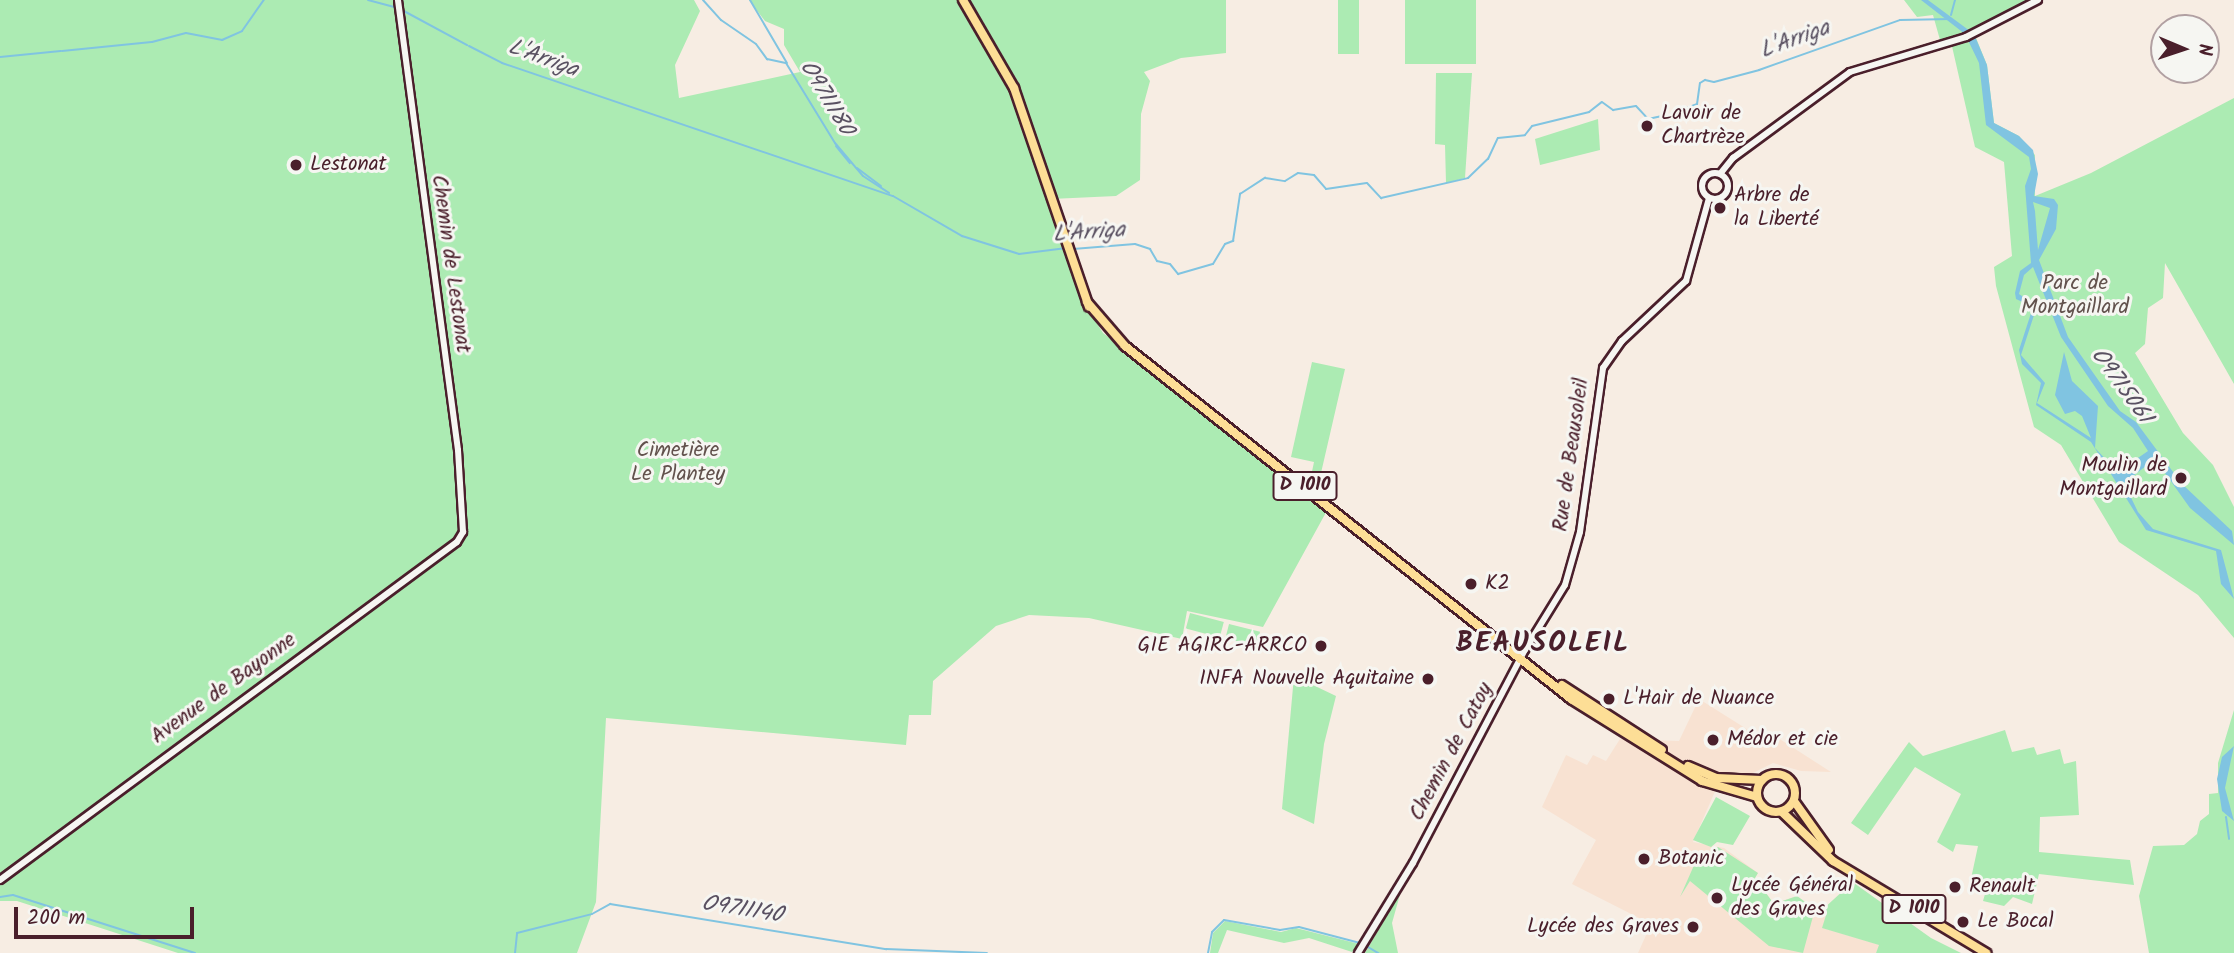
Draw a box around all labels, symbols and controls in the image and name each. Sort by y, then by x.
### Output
north arrow [2150,14,2220,84]
water label: L'Arriga [1756,15,1834,65]
water label: L'Arriga [504,34,582,84]
text: N [2189,43,2219,56]
water label: O9711180 [793,55,859,141]
place label: Lavoir de Chartrèze [1661,101,1745,151]
marker: Lavoir de Chartrèze [1639,118,1655,134]
place label: Lestonat [310,152,387,178]
marker: Lestonat [288,157,304,173]
street label: Chemin de Lestonat [425,173,475,355]
place label: Arbre de la Liberté [1734,183,1819,233]
marker: Arbre de la Liberté [1712,200,1728,216]
water label: L'Arriga [1052,217,1126,249]
park label: Parc de Montgaillard [2021,271,2129,321]
water label: O9715061 [2084,343,2158,429]
street label: Rue de Beausoleil [1549,377,1595,533]
park label: Cimetière Le Plantey [631,438,725,488]
place label: Moulin de Montgaillard [2059,453,2167,503]
marker: Moulin de Montgaillard [2173,470,2189,486]
road number: D 1010 [1272,471,1338,502]
place label: K2 [1485,571,1510,597]
marker: K2 [1463,576,1479,592]
district label: BEAUSOLEIL [1457,627,1629,661]
street label: Avenue de Bayonne [147,628,301,750]
place label: GIE AGIRC-ARRCO [1138,633,1307,659]
marker: GIE AGIRC-ARRCO [1313,638,1329,654]
place label: INFA Nouvelle Aquitaine [1199,666,1414,692]
marker: INFA Nouvelle Aquitaine [1420,671,1436,687]
street label: Chemin de Catoy [1405,679,1499,825]
place label: L'Hair de Nuance [1623,686,1774,712]
marker: L'Hair de Nuance [1601,691,1617,707]
place label: Médor et cie [1727,727,1838,753]
marker: Médor et cie [1705,732,1721,748]
place label: Botanic [1658,846,1724,872]
marker: Botanic [1636,851,1652,867]
place label: Lycée Général des Graves [1731,873,1853,923]
place label: Renault [1969,874,2035,900]
marker: Renault [1947,879,1963,895]
water label: O9711140 [699,890,785,930]
marker: Lycée Général des Graves [1709,890,1725,906]
scale bar [18,894,198,938]
road number: D 1010 [1881,894,1947,925]
text: 200 m [27,902,85,935]
place label: Le Bocal [1977,909,2054,935]
place label: Lycée des Graves [1527,914,1679,940]
marker: Le Bocal [1955,914,1971,930]
marker: Lycée des Graves [1685,919,1701,935]

